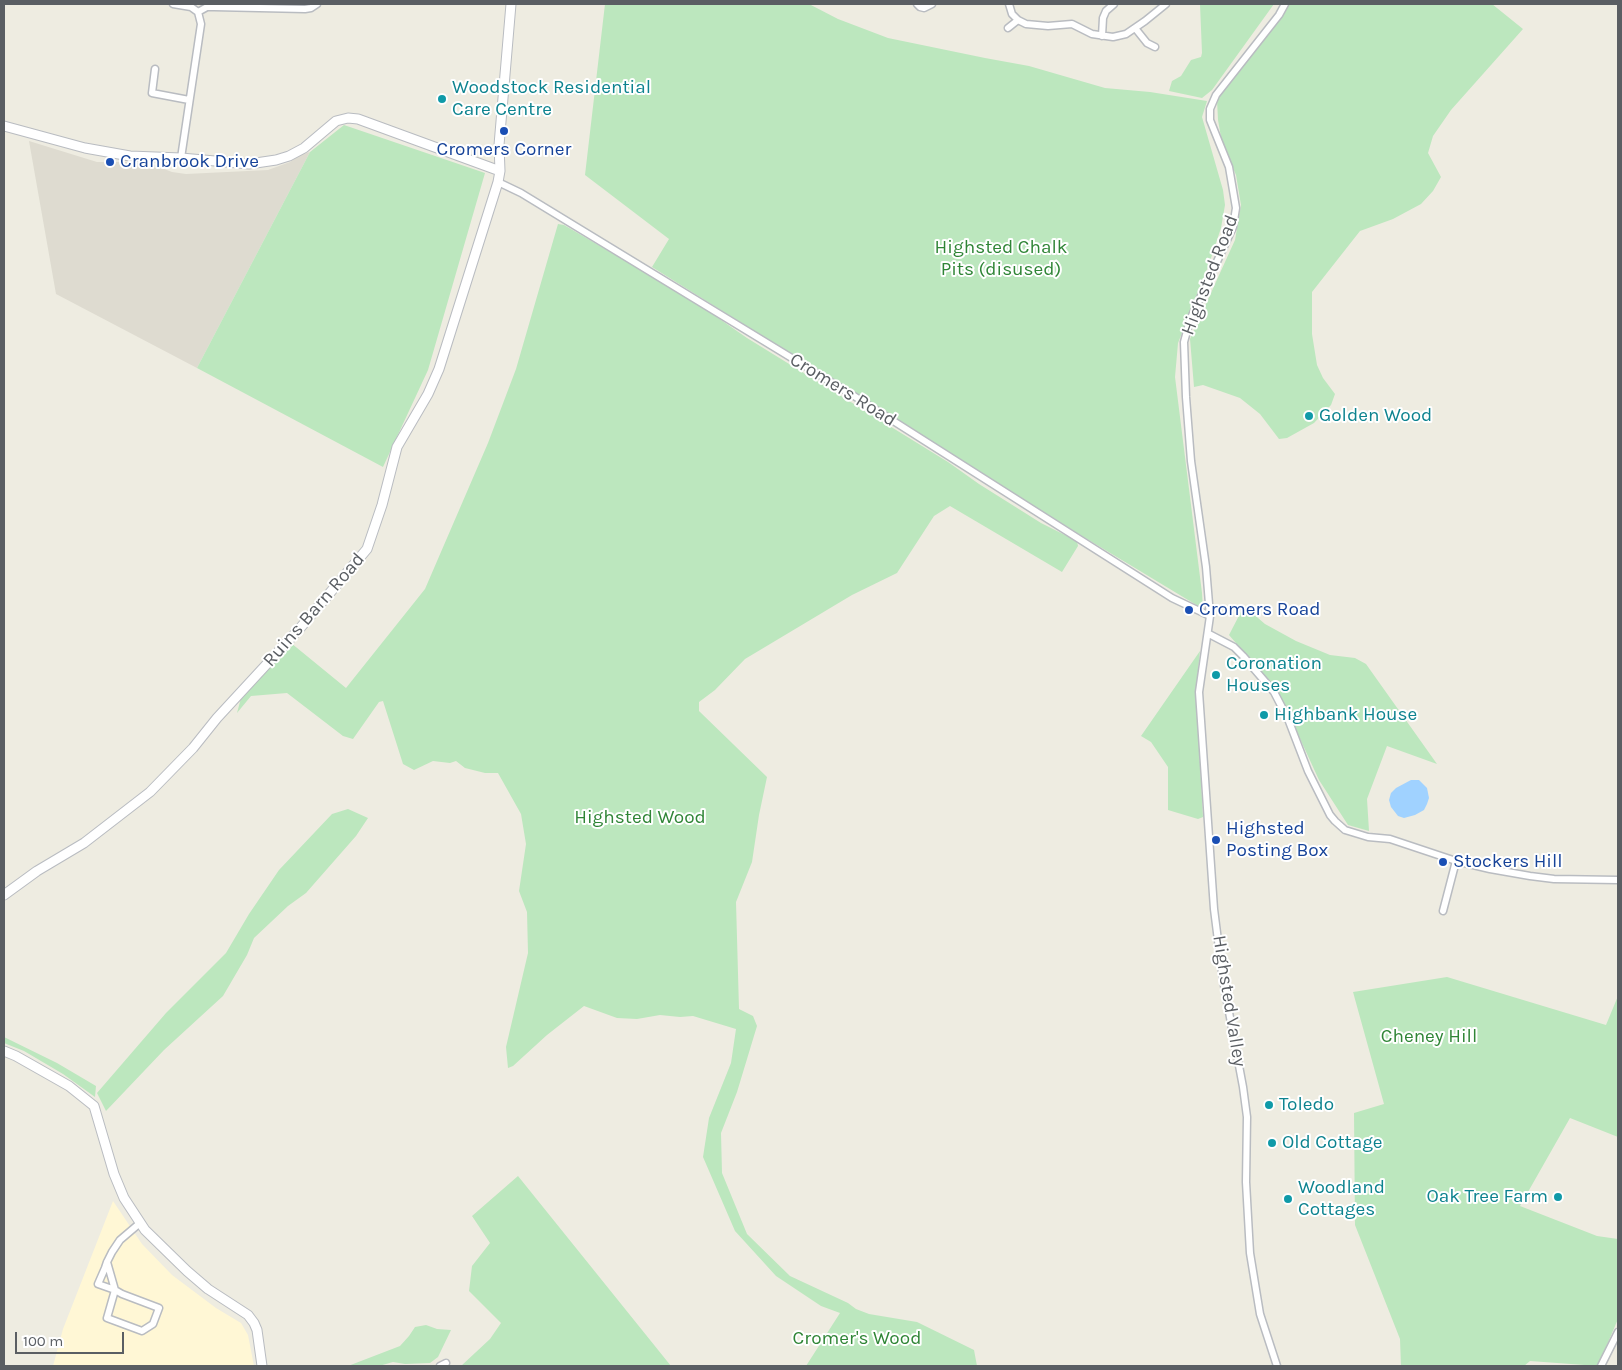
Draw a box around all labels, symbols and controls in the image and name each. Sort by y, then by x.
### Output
place label: Woodstock Residential Care Centre [452,77,651,121]
marker: Woodstock Residential Care Centre [436,93,448,105]
marker: Cromers Corner [498,125,510,137]
place label: Cromers Corner [437,139,571,161]
place label: Cranbrook Drive [120,151,259,173]
marker: Cranbrook Drive [104,156,116,168]
street label: Highsted Road [1177,212,1243,338]
park label: Highsted Chalk Pits (disused) [935,237,1067,281]
street label: Cromers Road [785,348,901,432]
place label: Golden Wood [1319,405,1432,427]
marker: Golden Wood [1303,410,1315,422]
street label: Ruins Barn Road [258,548,370,672]
place label: Cromers Road [1199,599,1321,621]
marker: Cromers Road [1183,604,1195,616]
place label: Coronation Houses [1226,653,1322,697]
marker: Coronation Houses [1210,669,1222,681]
place label: Highbank House [1274,704,1417,726]
marker: Highbank House [1258,709,1270,721]
park label: Highsted Wood [574,807,706,829]
place label: Highsted Posting Box [1226,818,1328,862]
marker: Highsted Posting Box [1210,834,1222,846]
place label: Stockers Hill [1453,851,1563,873]
marker: Stockers Hill [1437,856,1449,868]
street label: Highsted Valley [1207,934,1251,1068]
park label: Cheney Hill [1381,1026,1477,1048]
place label: Toledo [1279,1094,1334,1116]
marker: Toledo [1263,1099,1275,1111]
place label: Old Cottage [1282,1132,1383,1154]
marker: Old Cottage [1266,1137,1278,1149]
place label: Woodland Cottages [1298,1177,1385,1221]
place label: Oak Tree Farm [1426,1186,1548,1208]
marker: Oak Tree Farm [1552,1191,1564,1203]
marker: Woodland Cottages [1282,1193,1294,1205]
scale bar [18,1322,126,1354]
park label: Cromer's Wood [793,1328,921,1350]
text: 100 m [23,1332,63,1350]

